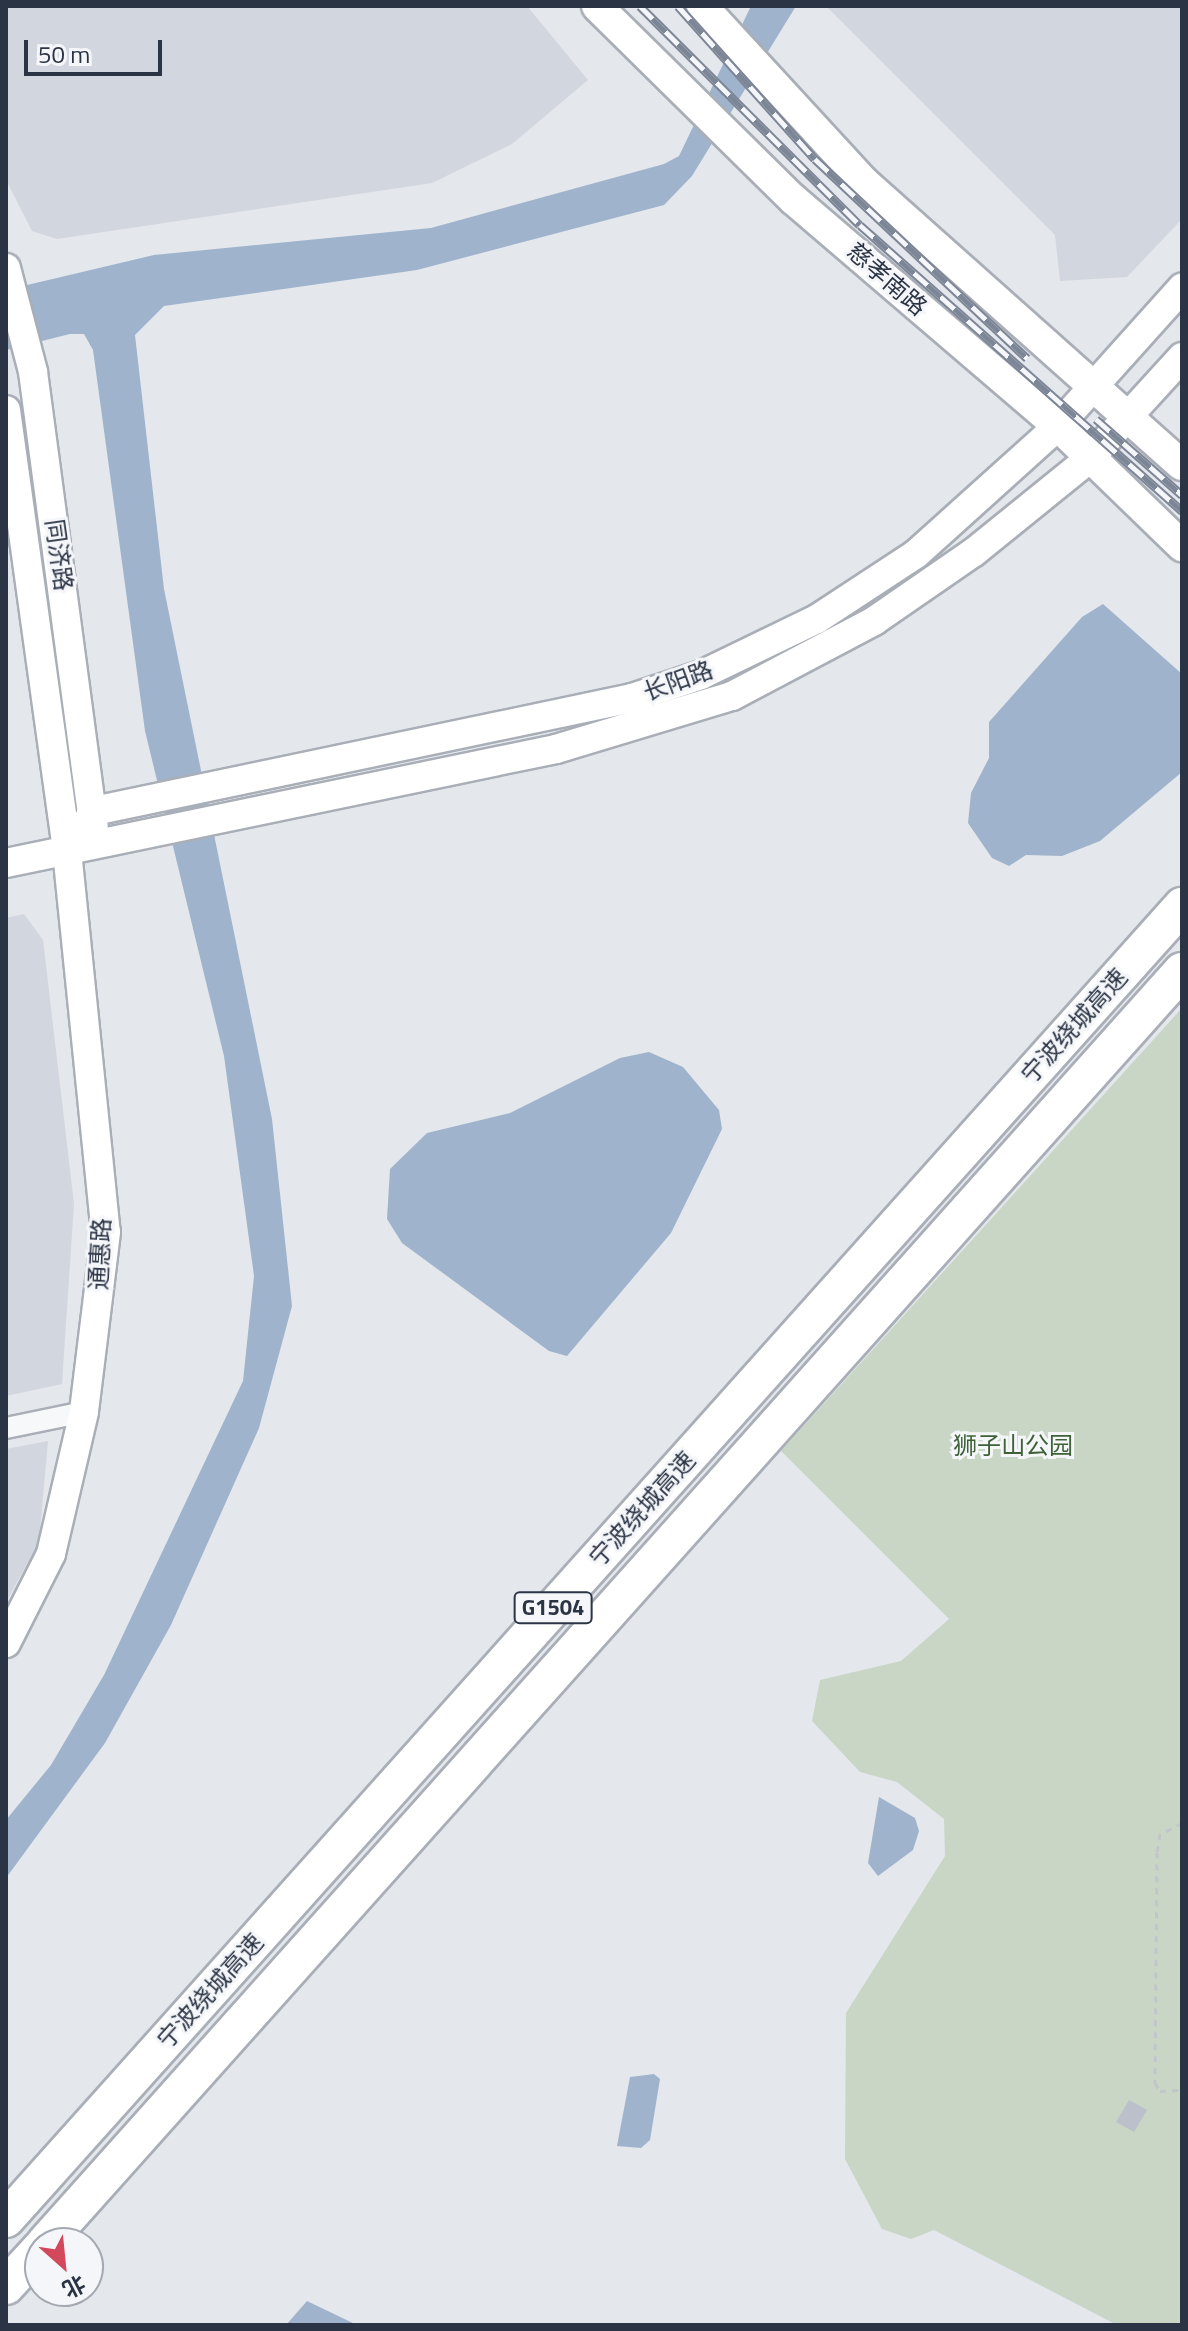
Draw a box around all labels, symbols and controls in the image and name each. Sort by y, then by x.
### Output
scale bar [28,24,166,74]
text: 50 m [38,36,90,72]
street label: 慈孝南路 [841,237,933,321]
street label: 同济路 [40,517,78,593]
street label: 长阳路 [639,655,717,707]
street label: 宁波绕城高速 [1015,963,1133,1089]
street label: 通惠路 [84,1217,116,1291]
park label: 狮子山公园 [953,1432,1073,1460]
street label: 宁波绕城高速 [583,1446,701,1572]
road number: G1504 [513,1590,593,1626]
street label: 宁波绕城高速 [151,1928,269,2054]
north arrow [24,2227,104,2307]
text: 北 [56,2266,92,2307]

